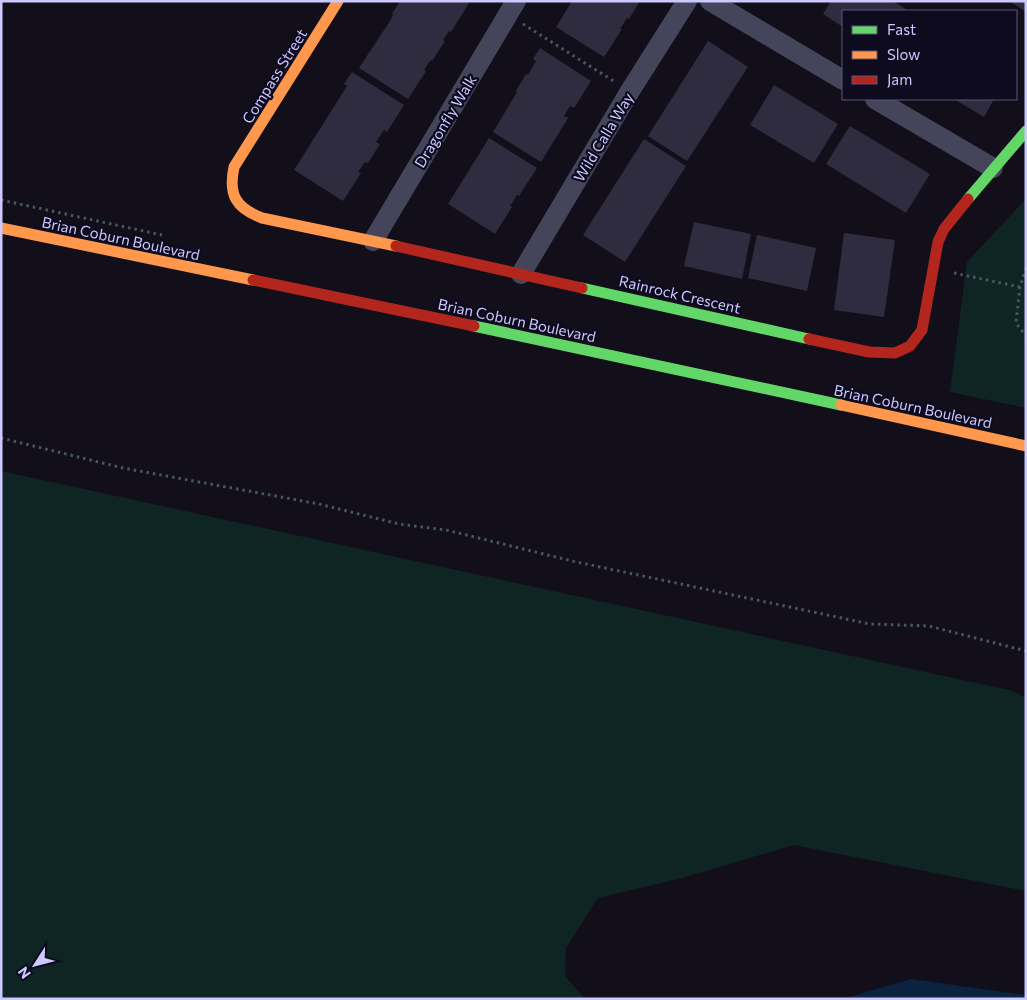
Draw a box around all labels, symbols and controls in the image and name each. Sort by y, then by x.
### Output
legend [842,10,1017,100]
text: Fast [887,20,916,38]
street label: Compass Street [238,25,310,127]
text: Slow [887,45,920,63]
text: Jam [887,70,912,88]
street label: Dragonfly Walk [410,71,480,171]
street label: Wild Calla Way [569,89,637,185]
street label: Brian Coburn Boulevard [40,212,202,264]
street label: Rainrock Crescent [617,271,743,317]
street label: Brian Coburn Boulevard [436,294,598,346]
street label: Brian Coburn Boulevard [832,380,994,432]
north arrow [10,940,60,990]
text: N [14,964,34,982]

